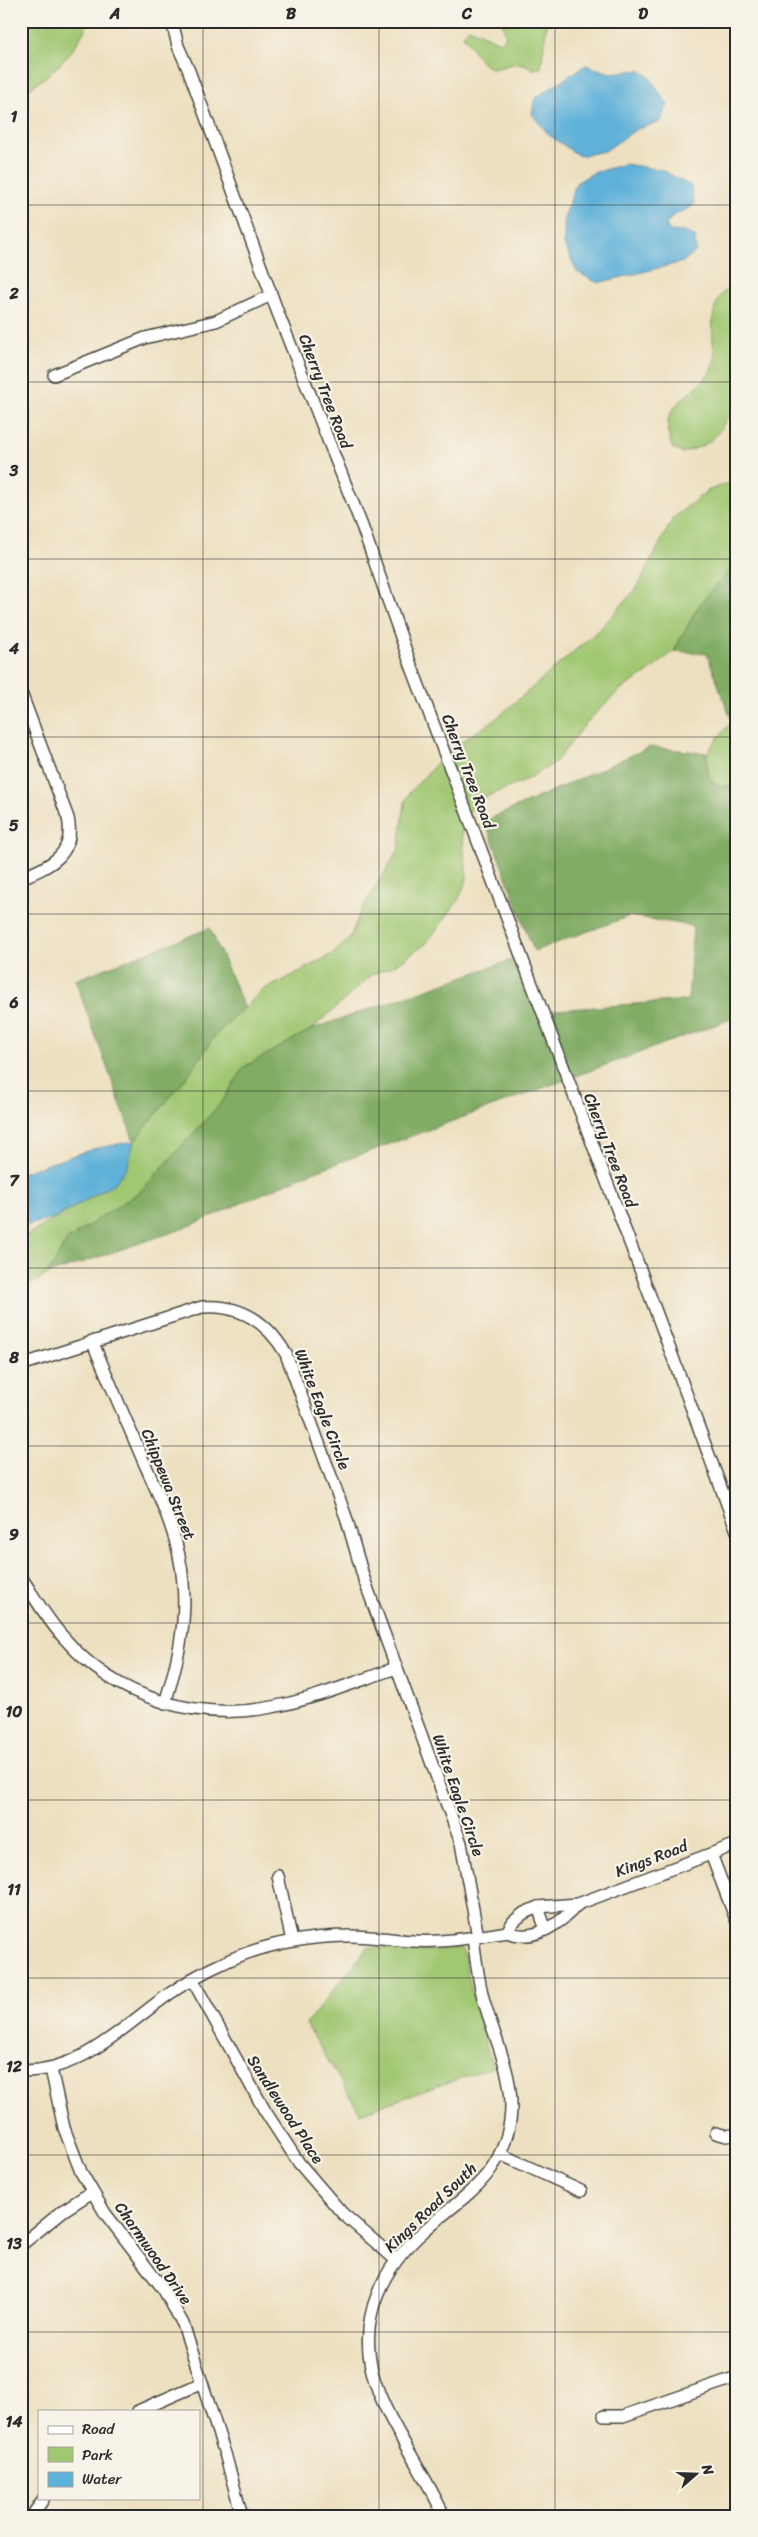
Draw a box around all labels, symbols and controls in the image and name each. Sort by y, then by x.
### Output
text: A [109,0,120,28]
text: B [286,0,297,28]
text: C [461,0,473,28]
text: D [638,0,648,28]
text: 1 [11,102,18,131]
text: 2 [8,279,19,308]
street label: Cherry Tree Road [290,330,361,454]
text: 3 [9,456,19,485]
text: 4 [8,634,19,663]
street label: Cherry Tree Road [433,710,504,834]
text: 5 [9,811,19,840]
text: 6 [8,988,19,1017]
street label: Cherry Tree Road [575,1089,646,1213]
text: 7 [9,1166,20,1195]
text: 8 [8,1343,19,1372]
street label: White Eagle Circle [286,1344,359,1474]
street label: Chippewa Street [133,1424,204,1544]
text: 9 [9,1520,19,1549]
text: 10 [6,1697,22,1726]
street label: White Eagle Circle [424,1730,493,1861]
street label: Kings Road [611,1831,693,1886]
text: 11 [7,1875,21,1904]
street label: Sandlewood Place [239,2049,332,2170]
text: 12 [6,2052,23,2081]
street label: Kings Road South [377,2155,484,2260]
street label: Charmwood Drive [107,2195,200,2311]
text: 13 [6,2229,22,2258]
text: 14 [6,2407,22,2436]
legend [38,2410,200,2500]
text: Road [82,2416,115,2442]
text: Park [82,2442,113,2468]
north arrow [670,2450,720,2500]
text: N [694,2460,721,2479]
text: Water [82,2466,122,2492]

